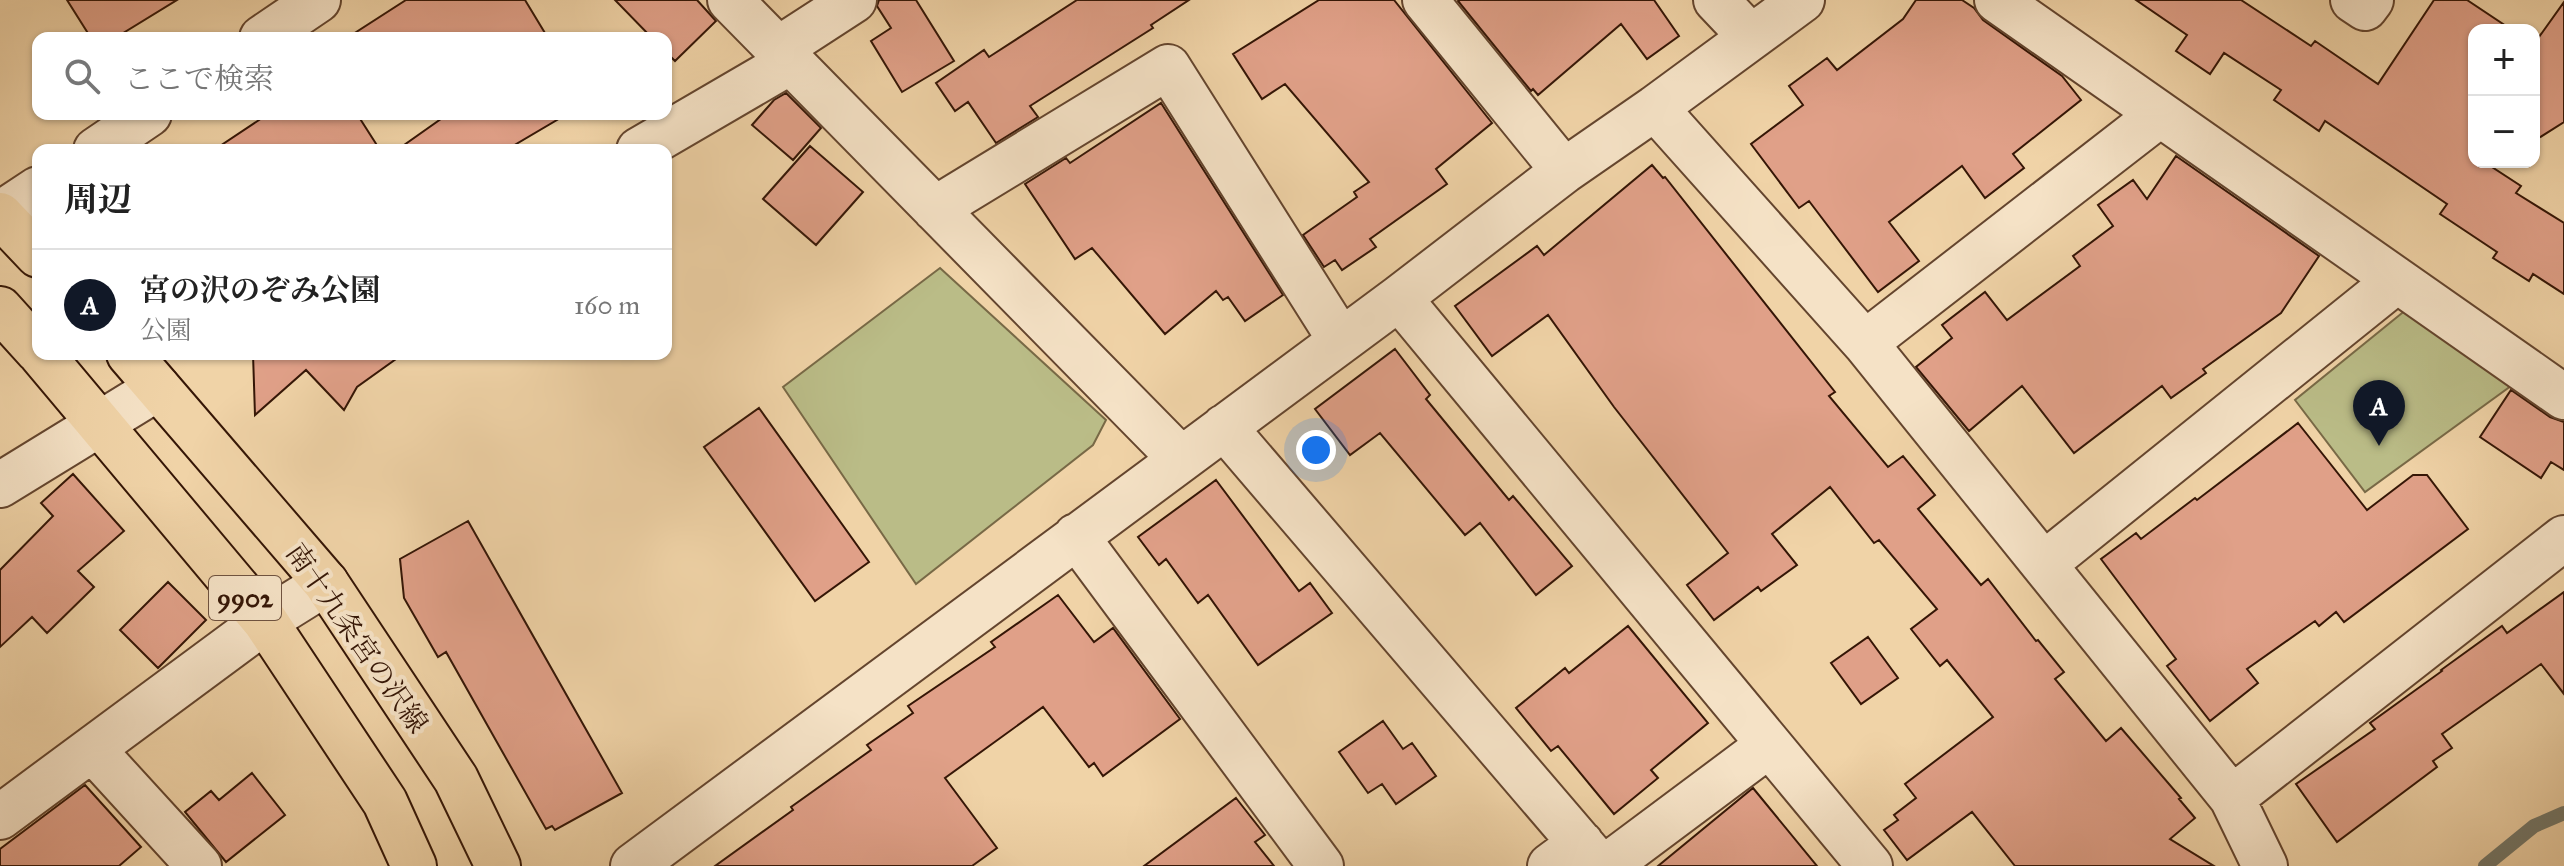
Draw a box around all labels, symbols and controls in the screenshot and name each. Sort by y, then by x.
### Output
map controls [2468,24,2540,168]
button: + [2468,24,2540,96]
search box [32,32,672,120]
icon: search [60,54,104,98]
text: ここで検索 [124,61,274,97]
button: − [2468,96,2540,168]
text: 周辺 [64,179,132,220]
text: 宮の沢のぞみ公園 [140,272,380,308]
text: A [81,289,99,321]
text: 160 m [574,289,640,321]
text: 公園 [140,314,192,346]
pin: A [2353,380,2405,446]
your location [1296,430,1336,470]
street label: 南十九条宮の沢線 [278,536,436,740]
road number: 9902 [209,576,281,620]

